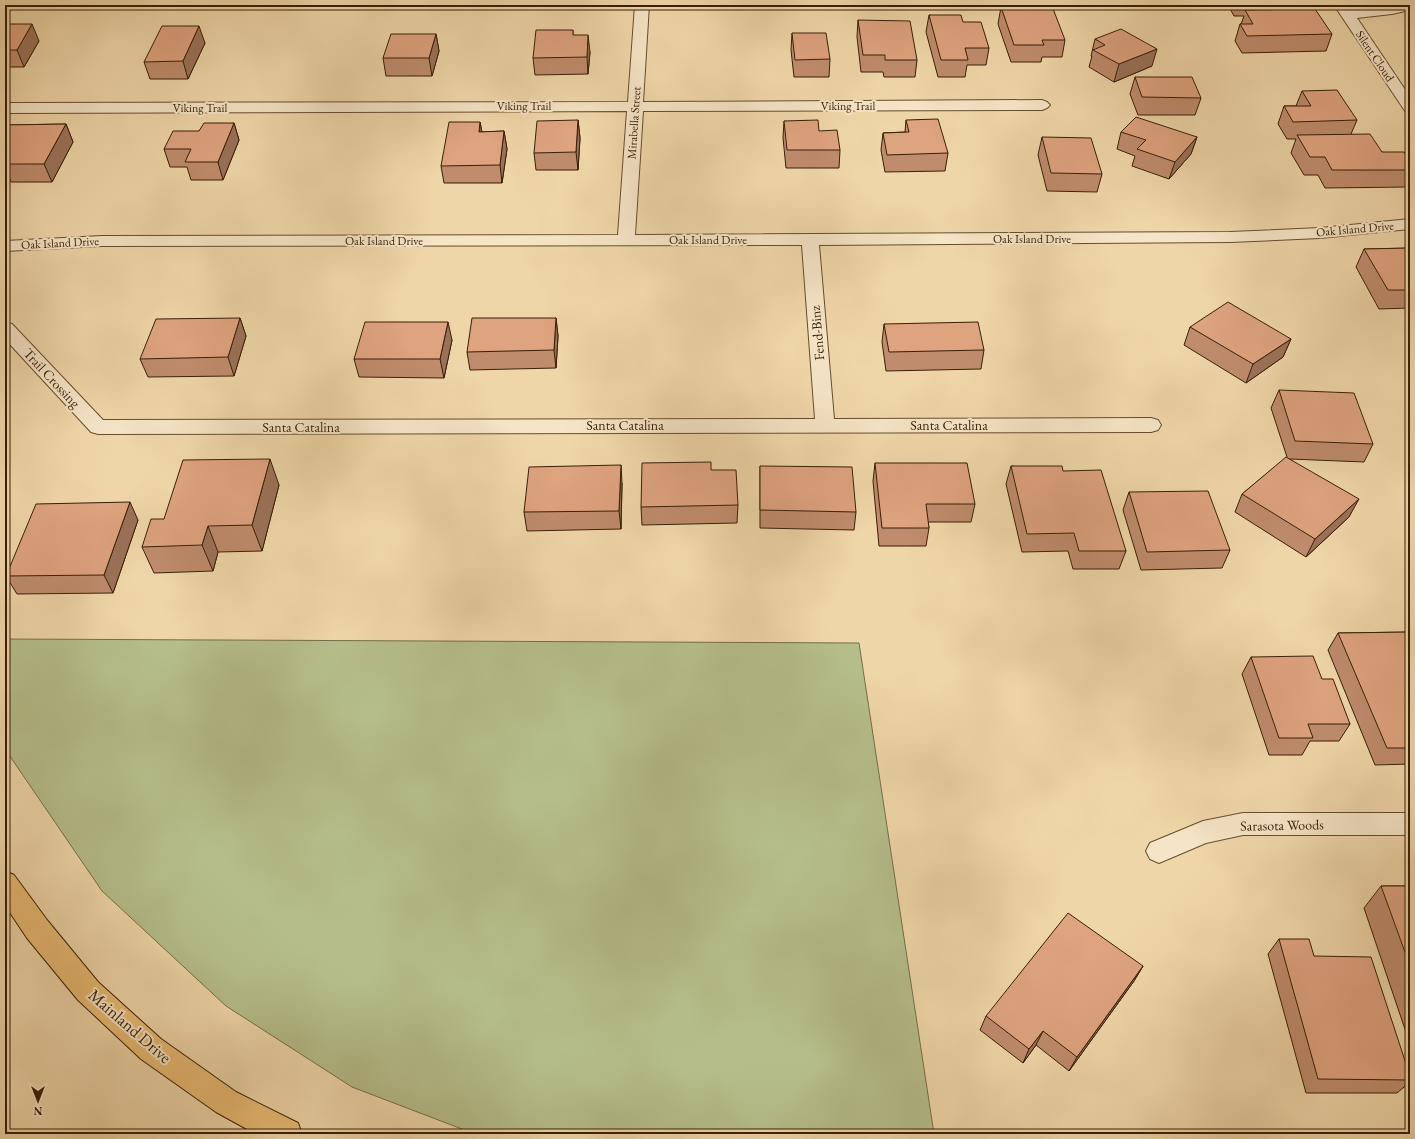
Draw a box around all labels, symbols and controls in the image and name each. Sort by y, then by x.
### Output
street label: Silent Cloud [1352,27,1398,85]
street label: Mirabella Street [623,86,645,160]
street label: Viking Trail [497,98,551,114]
street label: Viking Trail [821,98,875,114]
street label: Viking Trail [173,100,227,116]
street label: Oak Island Drive [1315,218,1395,240]
street label: Oak Island Drive [993,231,1071,247]
street label: Oak Island Drive [669,232,747,248]
street label: Oak Island Drive [21,233,100,253]
street label: Oak Island Drive [345,233,423,249]
street label: Fend-Binz [806,304,828,361]
street label: Trail Crossing [20,344,85,412]
street label: Santa Catalina [586,416,664,434]
street label: Santa Catalina [910,416,988,434]
street label: Santa Catalina [262,418,340,436]
street label: Sarasota Woods [1240,815,1324,835]
street label: Mainland Drive [84,984,176,1068]
north arrow [18,1081,58,1121]
text: N [33,1104,42,1118]

